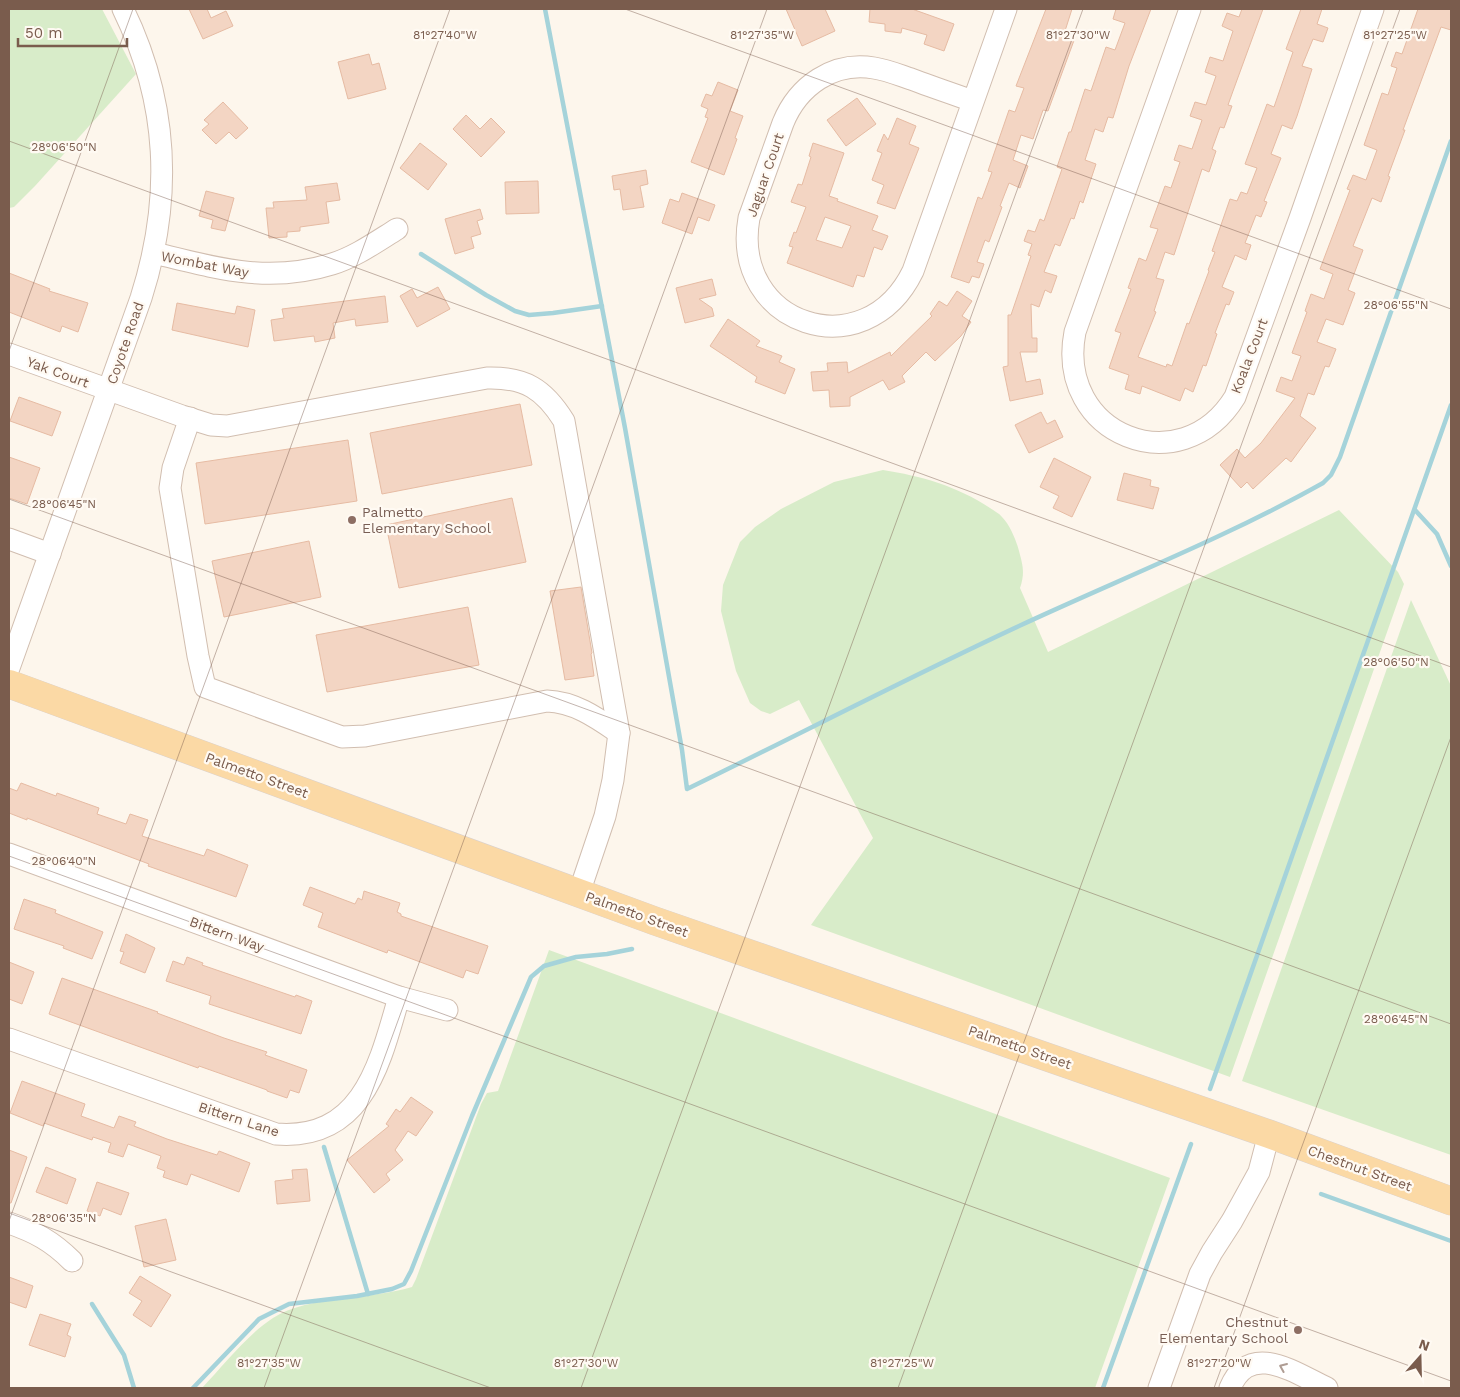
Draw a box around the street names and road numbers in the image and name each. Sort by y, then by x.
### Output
street label: Jaguar Court [743,131,787,219]
street label: Wombat Way [160,248,251,280]
street label: Coyote Road [103,300,147,386]
street label: Koala Court [1227,316,1271,396]
street label: Yak Court [25,353,91,391]
street label: Palmetto Street [203,749,311,801]
street label: Palmetto Street [583,888,691,940]
street label: Bittern Way [188,913,267,955]
street label: Palmetto Street [966,1022,1074,1072]
street label: Bittern Lane [197,1098,281,1140]
street label: Chestnut Street [1306,1142,1414,1194]

